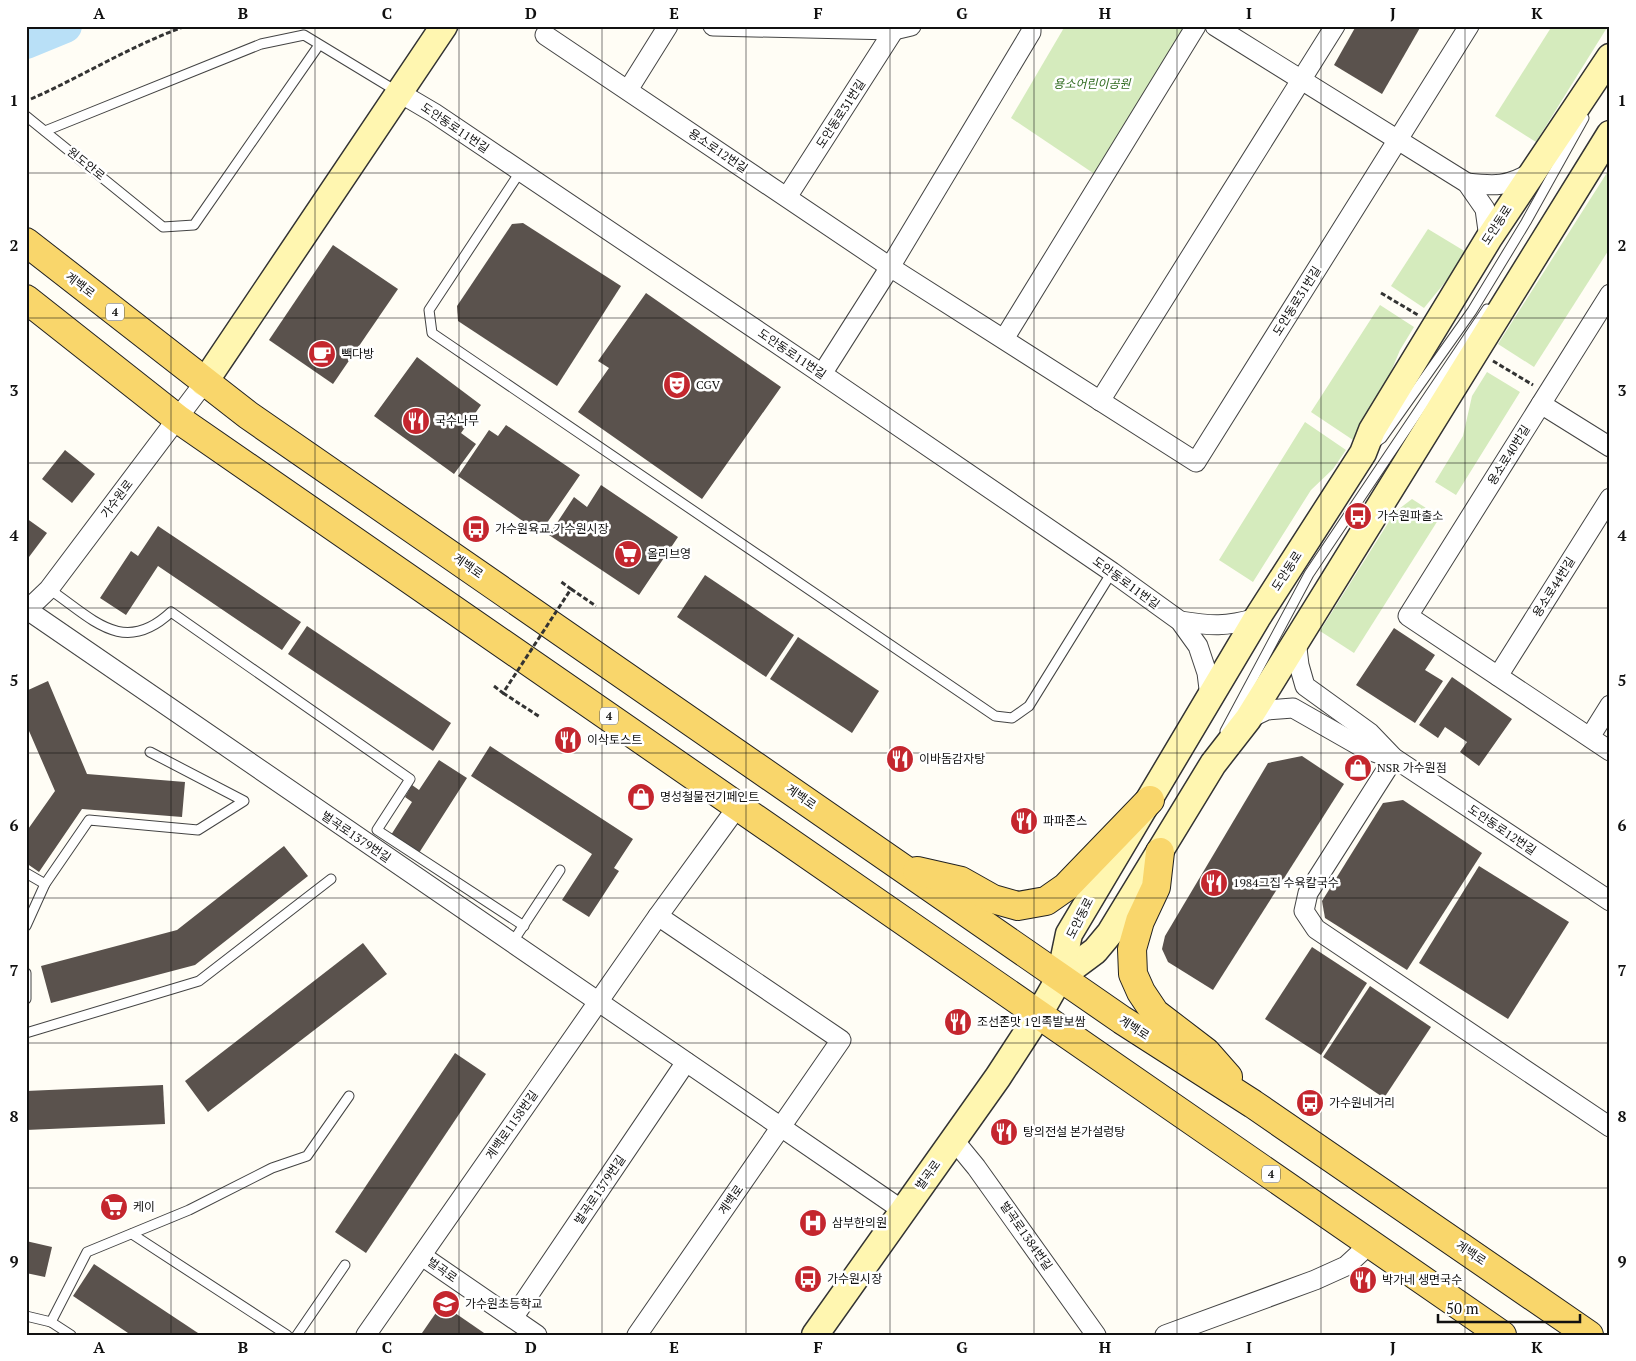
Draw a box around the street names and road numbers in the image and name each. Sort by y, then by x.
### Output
street label: 도안동로31번길 [813,76,868,151]
street label: 도안동로11번길 [418,99,492,156]
street label: 용소로12번길 [686,125,751,176]
street label: 원도안로 [64,144,108,183]
street label: 도안동로 [1478,202,1515,247]
street label: 도안동로31번길 [1269,263,1324,338]
street label: 계백로 [63,268,98,301]
road number: 4 [106,304,124,320]
street label: 도안동로11번길 [755,325,829,382]
street label: 용소로40번길 [1484,422,1533,488]
street label: 가수원로 [97,477,136,521]
street label: 도안동로 [1268,548,1305,593]
street label: 계백로 [450,550,486,581]
street label: 도안동로11번길 [1090,553,1163,612]
street label: 용소로44번길 [1529,554,1578,620]
road number: 4 [600,708,618,724]
street label: 계백로 [783,781,819,812]
street label: 도안동로12번길 [1465,801,1539,858]
street label: 벌곡로1379번길 [319,808,394,865]
street label: 도안동로 [1063,895,1096,941]
street label: 계백로 [1116,1012,1152,1043]
street label: 계백로1158번길 [482,1087,541,1162]
street label: 벌곡로1379번길 [571,1152,628,1227]
street label: 벌곡로 [912,1157,943,1193]
road number: 4 [1262,1166,1280,1182]
street label: 계백로 [715,1182,746,1218]
street label: 벌곡로1384번길 [997,1198,1056,1273]
street label: 계백로 [1453,1237,1489,1268]
street label: 벌곡로 [424,1254,460,1285]

